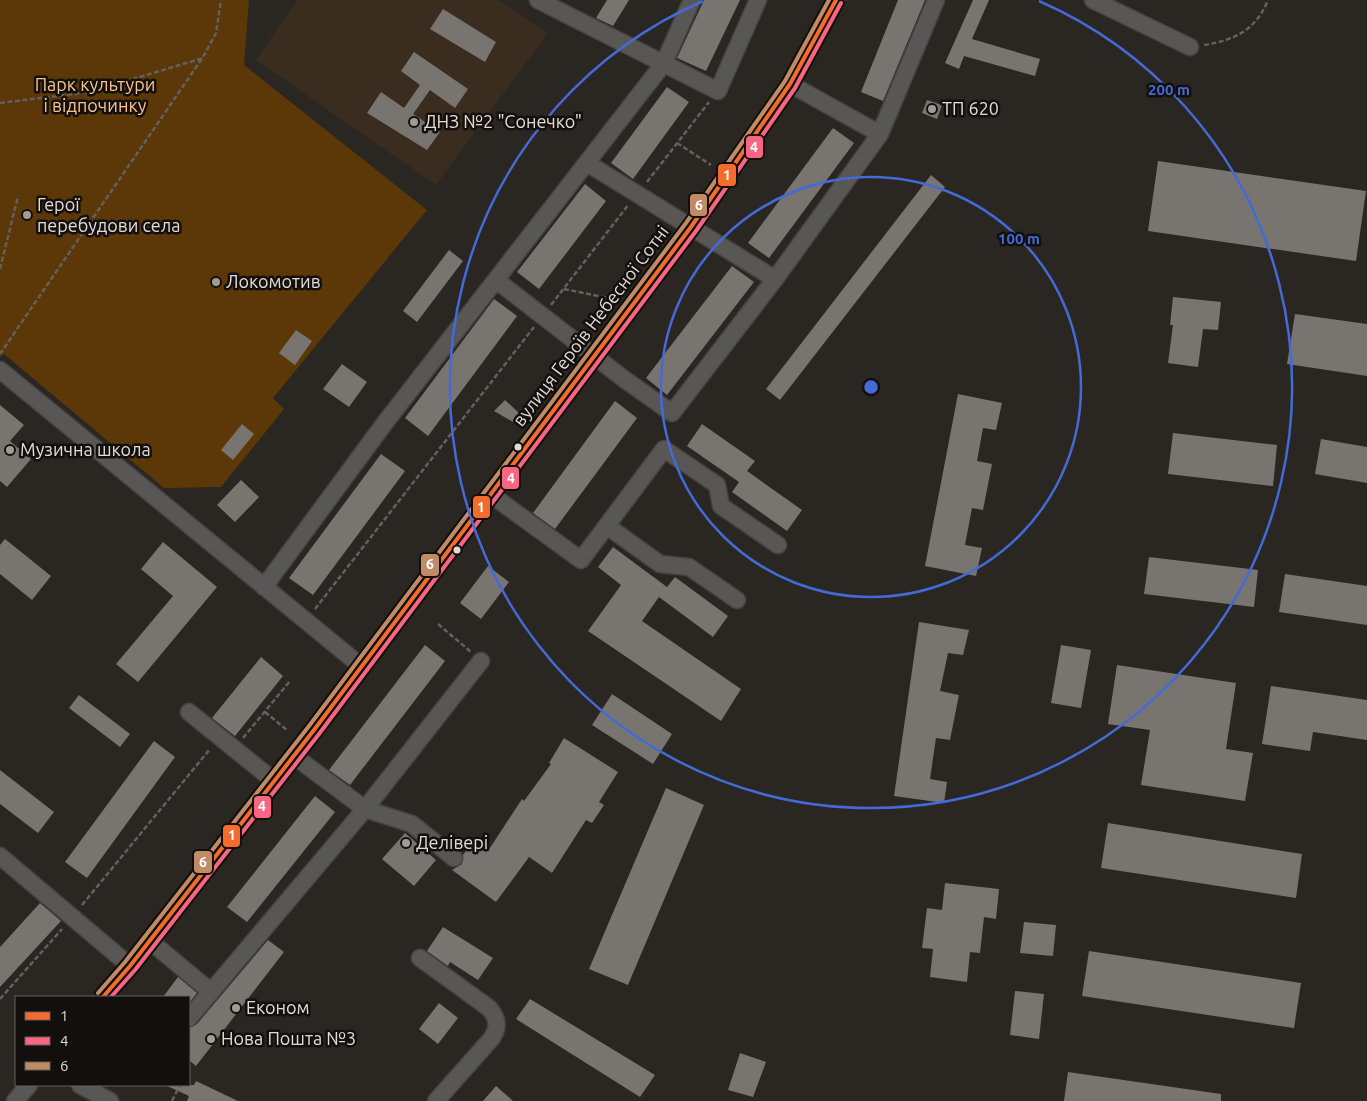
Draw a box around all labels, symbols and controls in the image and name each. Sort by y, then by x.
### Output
park label: Парк культури і відпочинку [35,74,155,115]
text: 200 m [1148,81,1190,98]
place label: ТП 620 [942,98,999,118]
marker: ТП 620 [926,103,938,115]
place label: ДНЗ №2 "Сонечко" [424,111,582,131]
marker: ДНЗ №2 "Сонечко" [408,116,420,128]
line badge: 4 [745,135,764,159]
text: 4 [750,139,758,155]
line badge: 1 [717,163,737,187]
text: 1 [723,167,731,183]
line badge: 6 [689,193,708,217]
place label: Герої перебудови села [37,194,181,235]
text: 6 [695,197,703,213]
marker: Герої перебудови села [21,209,33,221]
street label: вулиця Героїв Небесної Сотні [508,221,672,430]
text: 100 m [998,230,1040,247]
place label: Локомотив [226,271,321,291]
marker: Локомотив [210,276,222,288]
centre of rings [862,378,880,396]
place label: Музична школа [20,439,151,459]
unlabelled marker [513,442,523,452]
marker: Музична школа [4,444,16,456]
line badge: 4 [501,466,520,490]
text: 4 [507,470,515,486]
line badge: 1 [472,495,491,519]
text: 1 [477,499,485,515]
unlabelled marker [452,545,462,555]
line badge: 6 [420,553,440,577]
text: 6 [426,556,434,572]
line badge: 4 [253,795,272,819]
text: 4 [258,798,266,814]
line badge: 1 [222,824,241,848]
text: 1 [228,827,236,843]
place label: Делівері [416,832,488,852]
marker: Делівері [400,837,412,849]
line badge: 6 [193,850,213,874]
text: 6 [199,854,207,870]
legend [15,996,190,1086]
place label: Економ [246,997,310,1017]
marker: Економ [230,1002,242,1014]
text: 1 [60,1007,68,1024]
place label: Нова Пошта №3 [221,1028,356,1048]
text: 4 [60,1032,68,1049]
marker: Нова Пошта №3 [205,1033,217,1045]
text: 6 [60,1057,68,1074]

